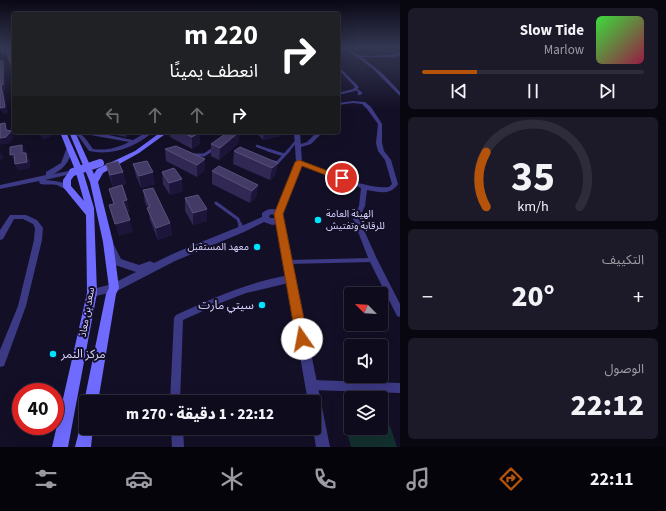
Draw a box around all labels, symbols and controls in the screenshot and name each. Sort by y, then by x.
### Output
text: 220 m [184,15,258,55]
text: Slow Tide [520,20,584,41]
icon: right [272,28,324,80]
text: Marlow [544,41,584,59]
text: انعطف يمينًا [169,59,258,84]
icon: previous [448,80,470,102]
icon: pause [522,80,544,102]
icon: next [596,80,618,102]
icon: left [102,104,124,126]
icon: ahead [144,104,166,126]
icon: ahead [186,104,208,126]
icon: right [228,104,250,126]
text: 35 [511,147,555,207]
pin [325,161,359,195]
icon: arrive [331,167,353,189]
text: km/h [517,196,549,217]
place label: الهيئة العامة للرقابة وتفتيش [326,207,385,233]
marker: الهيئة العامة للرقابة وتفتيش [313,215,323,225]
place label: معهد المستقبل [187,240,249,254]
marker: معهد المستقبل [252,242,262,252]
text: التكييف [602,251,644,269]
text: 20° [511,275,555,318]
text: − [422,281,433,313]
text: + [633,281,644,313]
street label: سعد بن معاذ [76,286,98,338]
north arrow [344,287,388,331]
map controls [344,287,388,435]
place label: سيتي مارت [198,297,254,314]
marker: سيتي مارت [257,300,267,310]
position arrow [281,318,323,360]
button: sound [344,339,388,383]
place label: مركز النمر [60,346,105,363]
marker: مركز النمر [48,349,58,359]
text: الوصول [604,360,644,378]
speed limit sign: 40 [12,383,64,435]
text: 22:12 [571,384,644,427]
button: layers [344,391,388,435]
text: 22:12 · 1 دقيقة · 270 m [126,404,274,425]
icon: filters [32,465,60,493]
icon: car [125,465,153,493]
icon: climate [218,465,246,493]
icon: phone [311,465,339,493]
icon: music [404,465,432,493]
icon: directions [497,465,525,493]
text: 22:11 [590,467,634,492]

